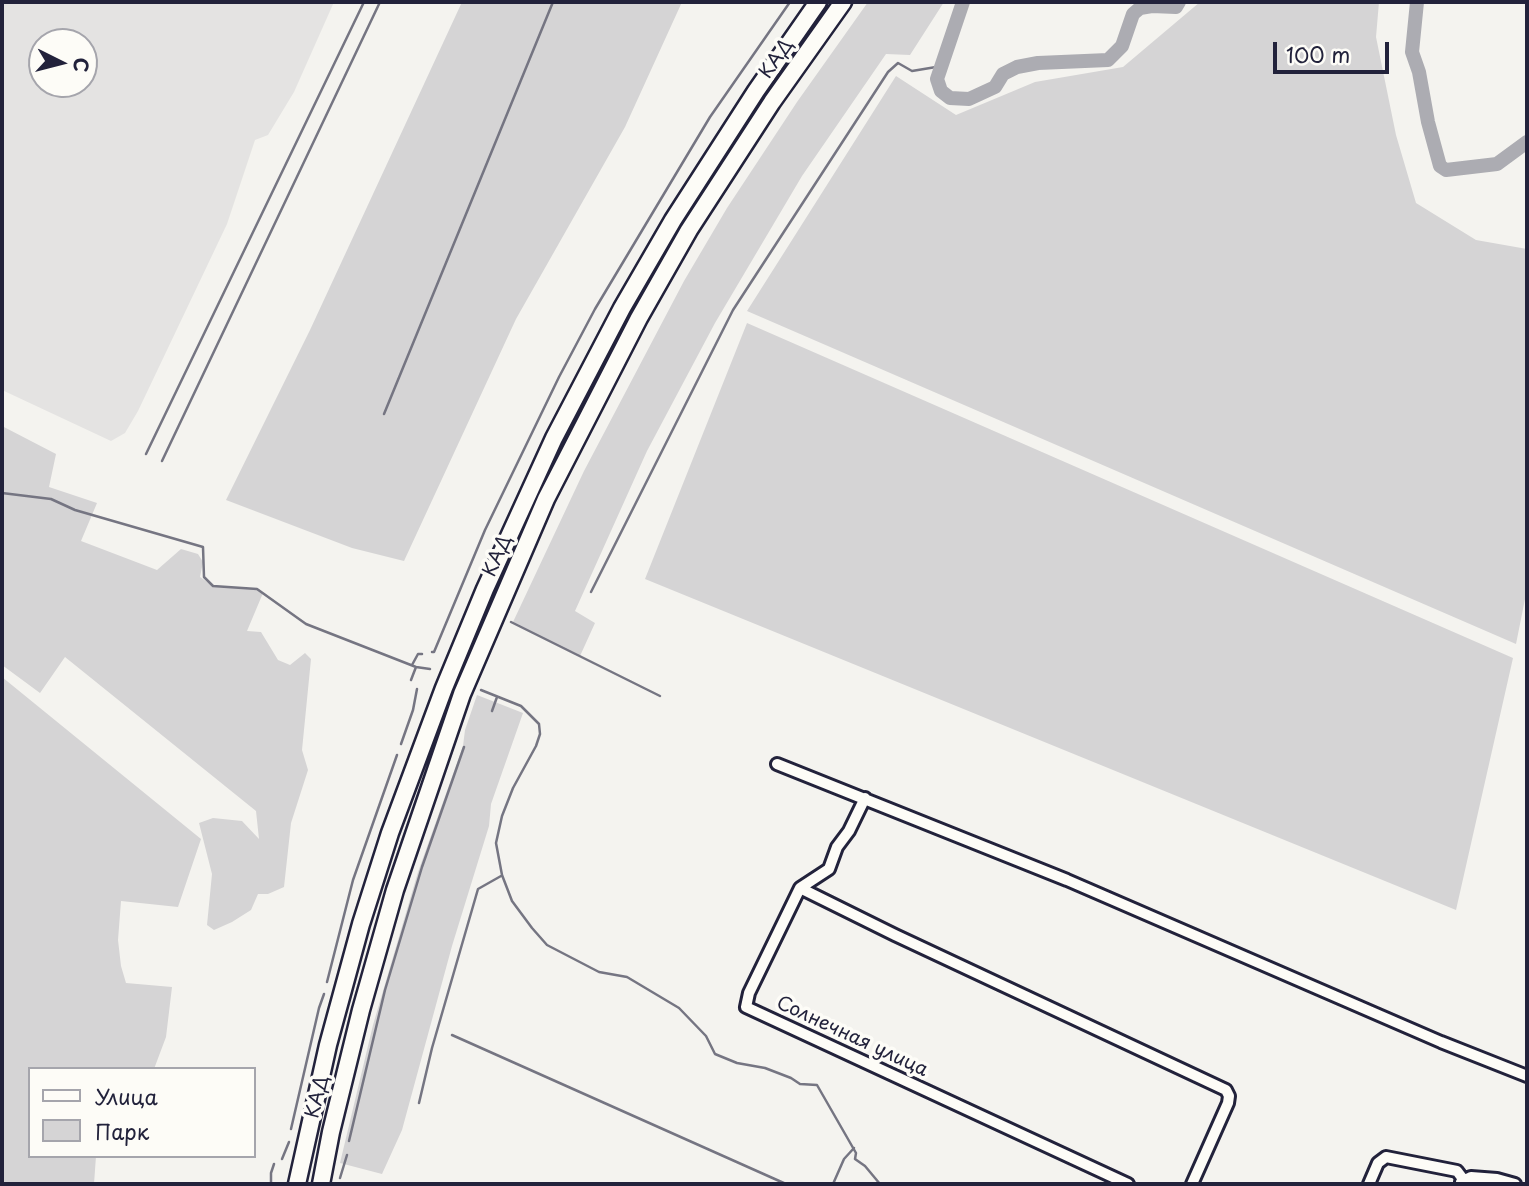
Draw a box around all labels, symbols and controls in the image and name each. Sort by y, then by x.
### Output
north arrow [28,28,98,98]
scale bar [1277,28,1392,72]
street label: КАД [755,35,799,83]
text: 100 m [1286,38,1350,70]
text: С [67,56,97,74]
street label: КАД [479,532,517,580]
street label: Солнечная улица [773,992,931,1082]
legend [28,1067,256,1158]
street label: КАД [302,1073,334,1121]
text: Улица [95,1080,158,1112]
text: Парк [95,1115,149,1147]

